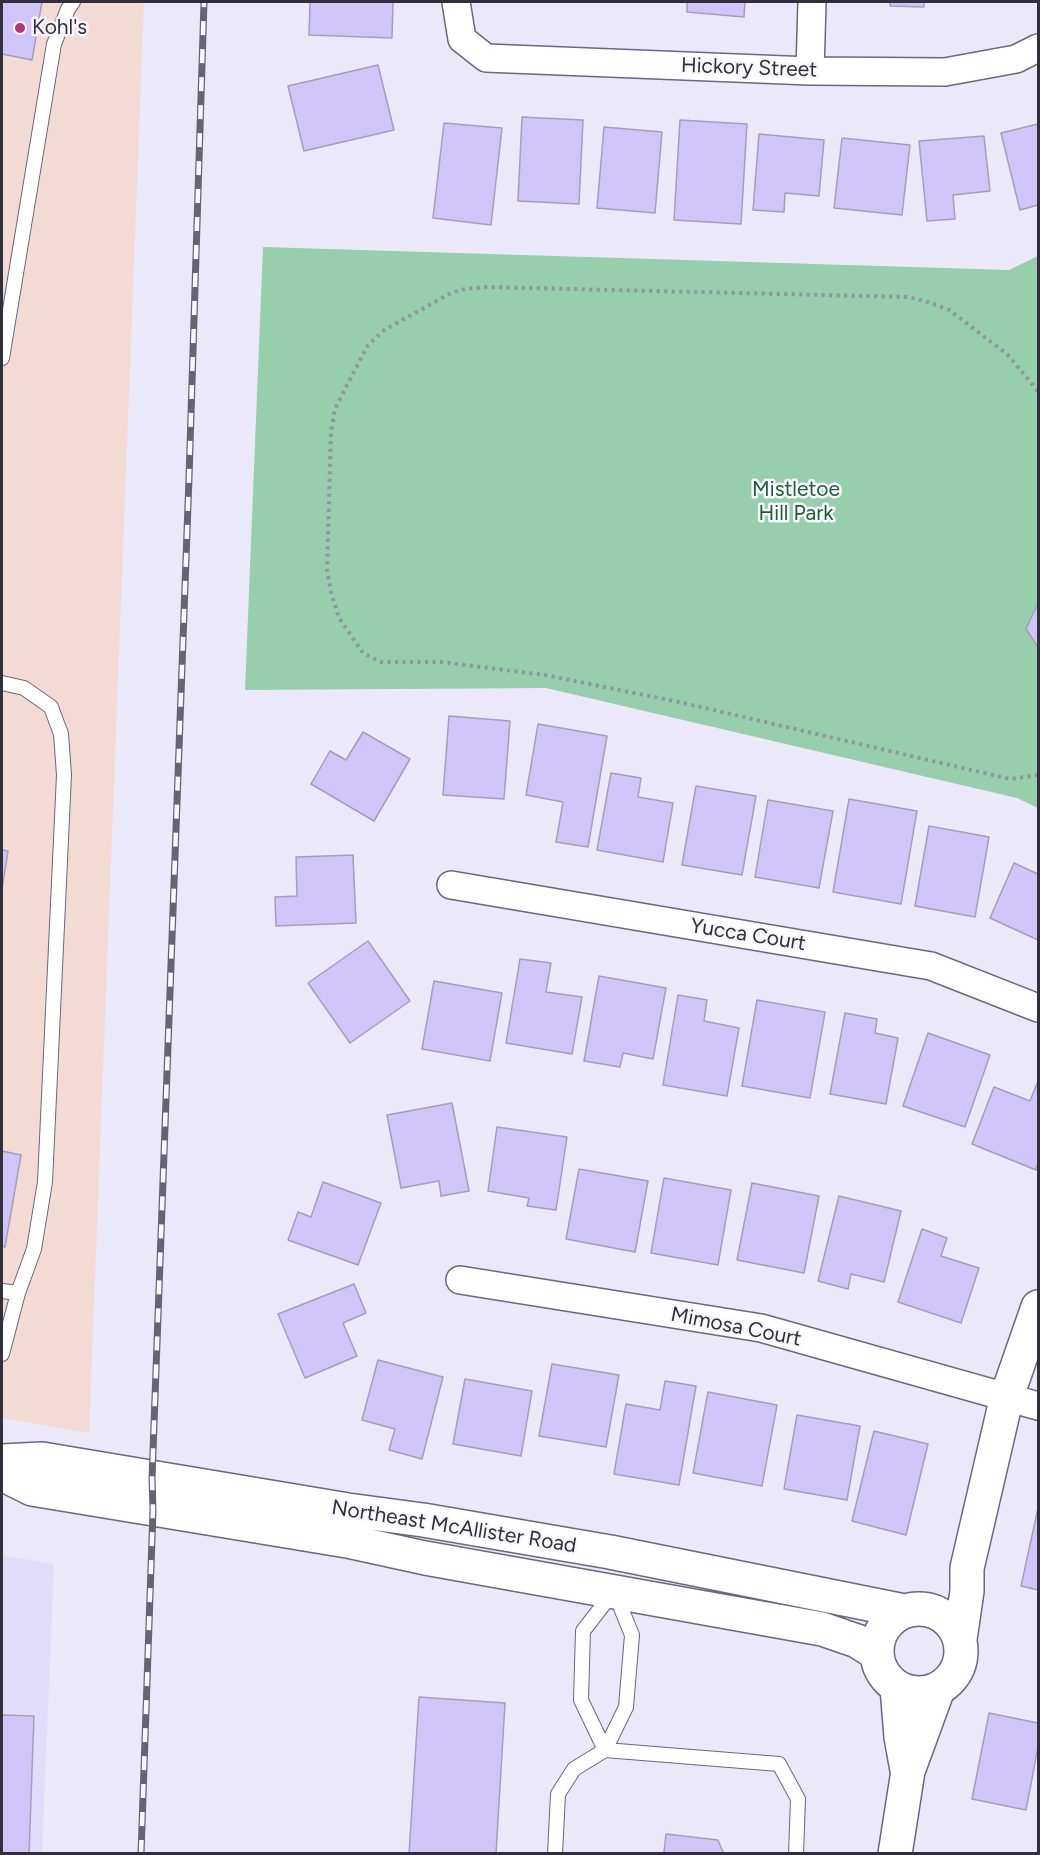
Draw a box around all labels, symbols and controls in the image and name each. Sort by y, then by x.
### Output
place label: Kohl's [32,15,87,41]
marker: Kohl's [13,21,27,35]
street label: Hickory Street [680,53,818,83]
park label: Mistletoe Hill Park [752,477,840,527]
street label: Yucca Court [688,913,808,957]
street label: Mimosa Court [669,1302,803,1352]
street label: Northeast McAllister Road [330,1495,578,1559]

